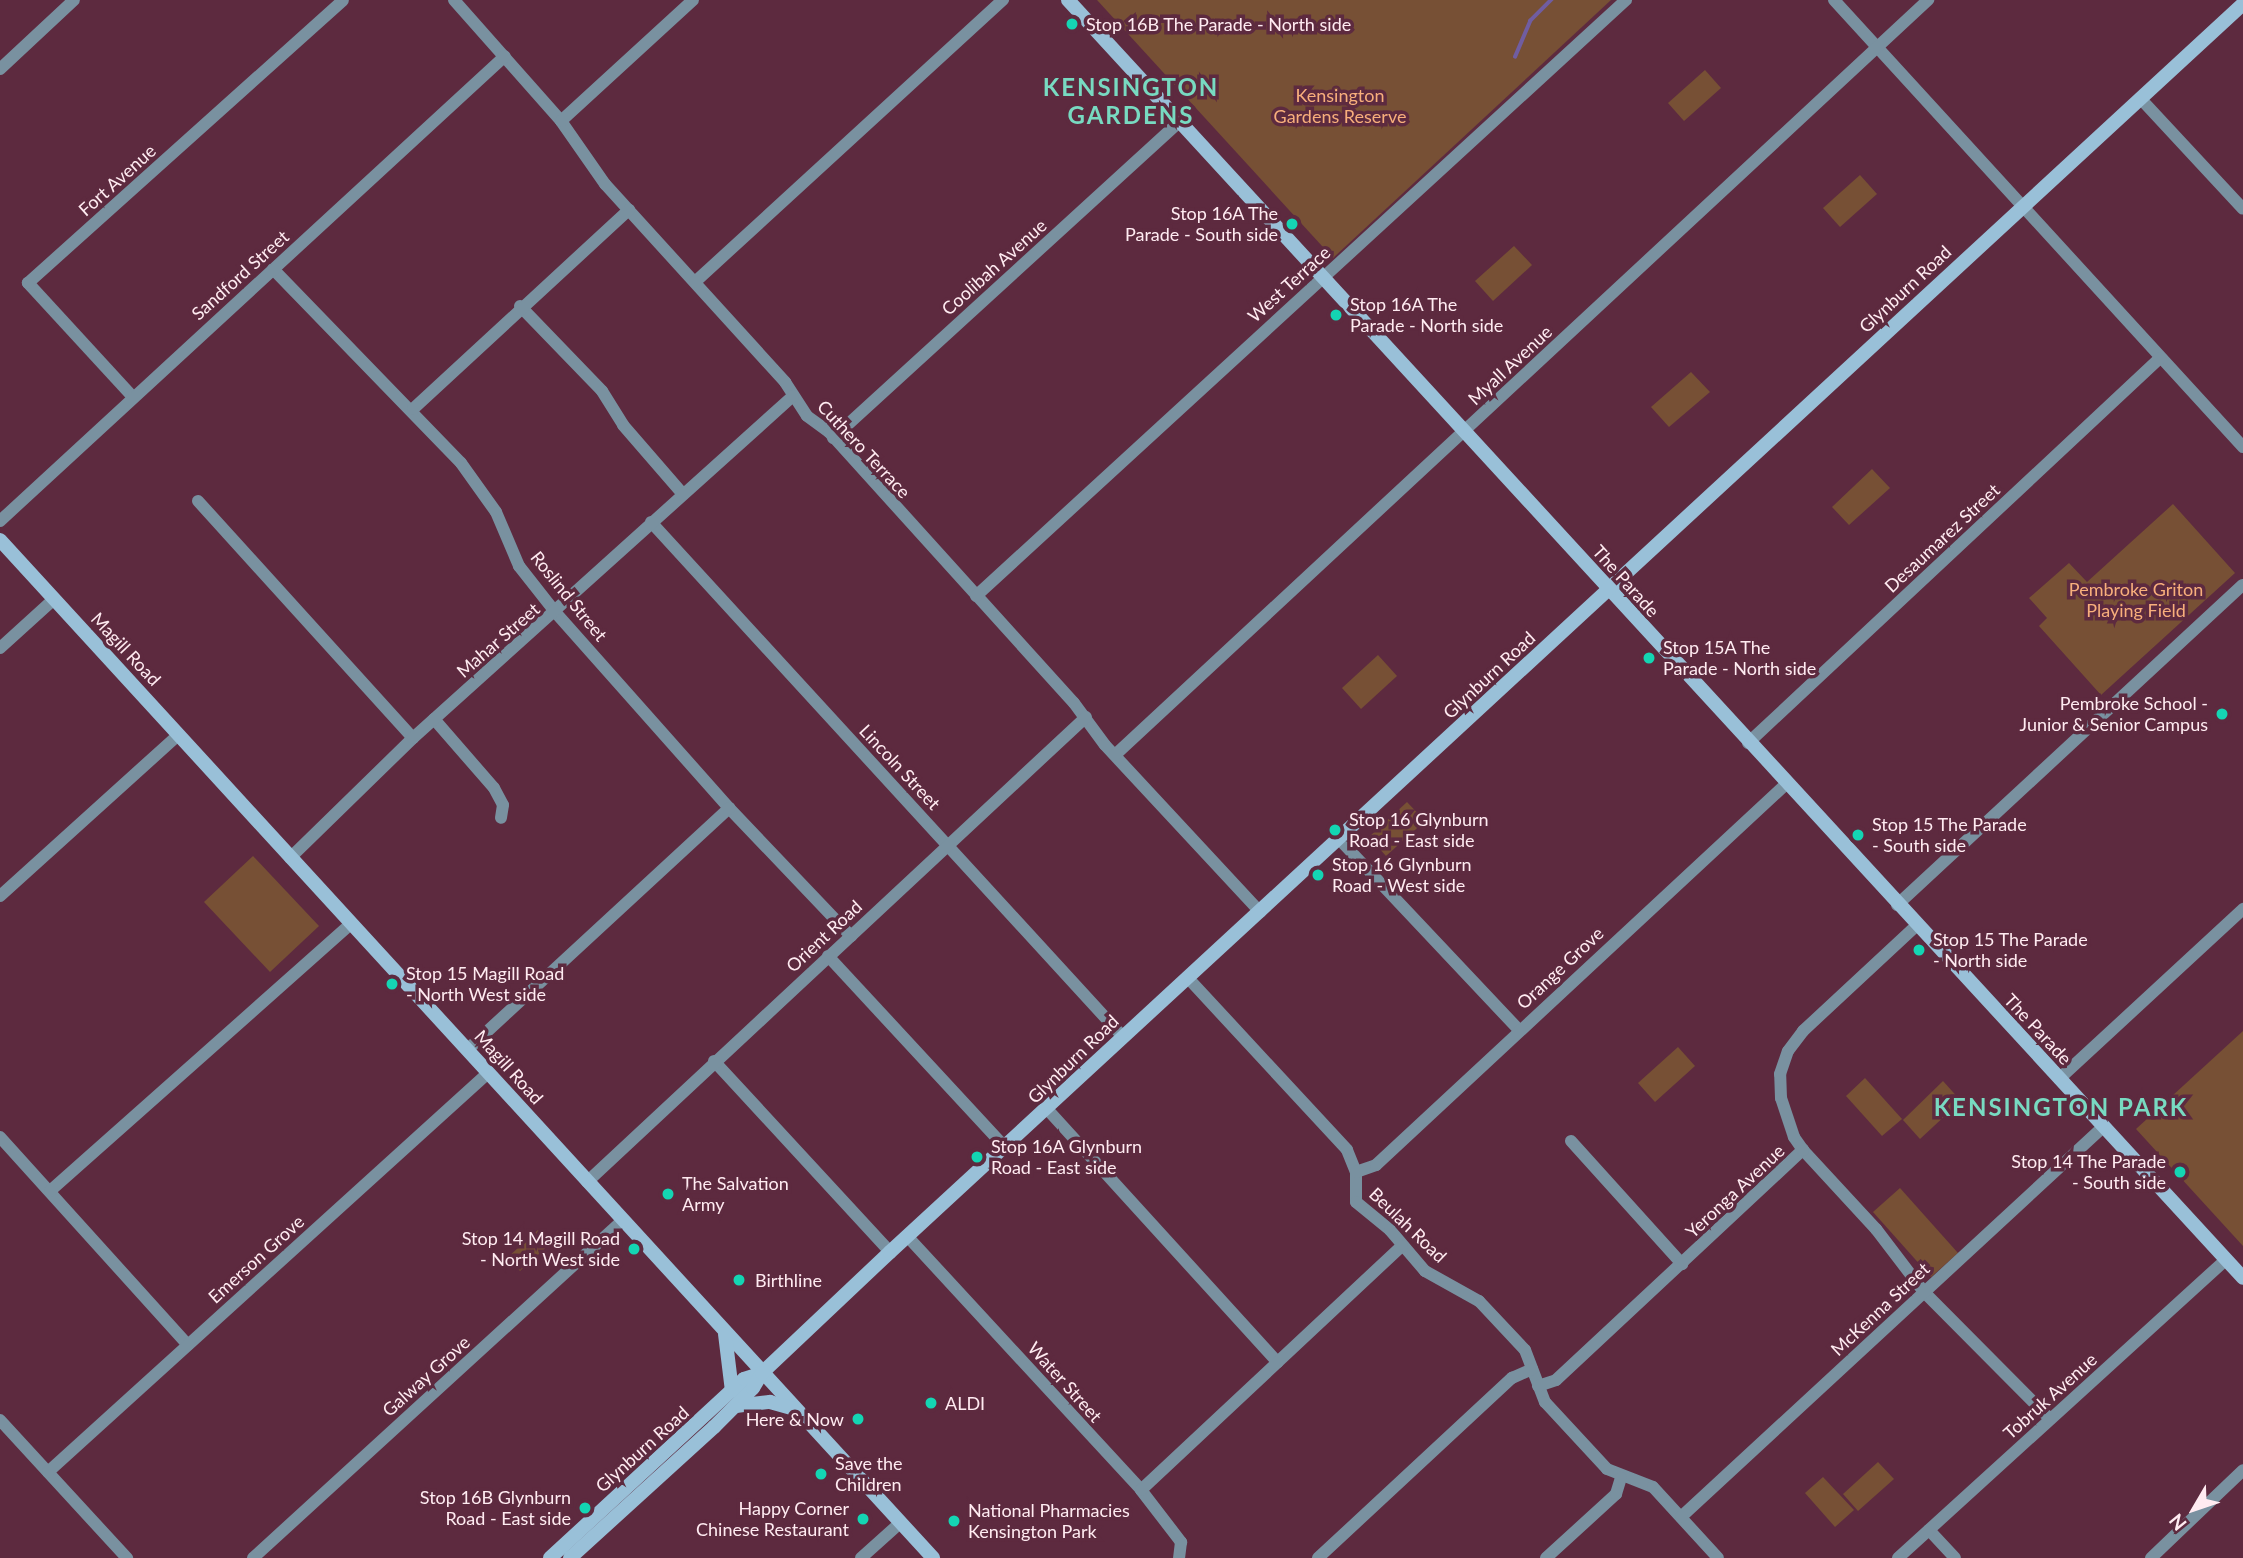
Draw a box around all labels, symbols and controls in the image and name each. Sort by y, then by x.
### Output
place label: Stop 16B The Parade - North side [1086,13,1352,35]
marker: Stop 16B The Parade - North side [1064,16,1080,32]
district label: KENSINGTON GARDENS [1044,73,1218,129]
park label: Kensington Gardens Reserve [1274,85,1406,128]
street label: Fort Avenue [74,140,160,220]
place label: Stop 16A The Parade - South side [1125,203,1278,246]
street label: Coolibah Avenue [937,214,1051,320]
marker: Stop 16A The Parade - South side [1284,216,1300,232]
street label: Sandford Street [187,226,293,324]
street label: West Terrace [1243,241,1335,327]
street label: Glynburn Road [1855,241,1955,337]
place label: Stop 16A The Parade - North side [1350,294,1503,336]
marker: Stop 16A The Parade - North side [1328,307,1344,323]
street label: Myall Avenue [1463,321,1557,409]
street label: Cuthero Terrace [813,395,915,503]
street label: Desaumarez Street [1880,479,2004,597]
street label: The Parade [1588,541,1664,621]
street label: Roslind Street [526,547,612,645]
park label: Pembroke Griton Playing Field [2069,579,2203,622]
street label: Mahar Street [452,598,544,682]
street label: Magill Road [87,608,165,690]
street label: Glynburn Road [1439,627,1539,723]
place label: Stop 15A The Parade - North side [1663,637,1816,680]
marker: Stop 15A The Parade - North side [1641,650,1657,666]
place label: Pembroke School - Junior & Senior Campus [2019,693,2208,736]
marker: Pembroke School - Junior & Senior Campus [2214,706,2230,722]
street label: Lincoln Street [855,720,945,814]
place label: Stop 16 Glynburn Road - East side [1349,809,1489,852]
place label: Stop 15 The Parade - South side [1872,814,2027,856]
marker: Stop 16 Glynburn Road - East side [1327,822,1343,838]
marker: Stop 15 The Parade - South side [1850,827,1866,843]
place label: Stop 16 Glynburn Road - West side [1332,854,1472,896]
marker: Stop 16 Glynburn Road - West side [1310,867,1326,883]
street label: Orient Road [782,896,866,976]
street label: Orange Grove [1512,922,1608,1014]
place label: Stop 15 The Parade - North side [1933,929,2088,972]
marker: Stop 15 The Parade - North side [1911,942,1927,958]
place label: Stop 15 Magill Road - North West side [406,963,564,1006]
marker: Stop 15 Magill Road - North West side [384,976,400,992]
street label: The Parade [2000,989,2076,1069]
street label: Glynburn Road [1023,1010,1123,1108]
street label: Magill Road [470,1026,548,1108]
district label: KENSINGTON PARK [1936,1093,2186,1121]
place label: Stop 16A Glynburn Road - East side [991,1136,1143,1178]
street label: Yeronga Avenue [1681,1140,1789,1242]
marker: Stop 16A Glynburn Road - East side [969,1149,985,1165]
place label: Stop 14 The Parade - South side [2011,1151,2166,1194]
marker: Stop 14 The Parade - South side [2172,1164,2188,1180]
place label: The Salvation Army [682,1173,789,1216]
street label: Beulah Road [1365,1183,1451,1267]
marker: The Salvation Army [660,1186,676,1202]
street label: Emerson Grove [204,1210,308,1308]
place label: Stop 14 Magill Road - North West side [462,1228,620,1270]
marker: Stop 14 Magill Road - North West side [626,1241,642,1257]
street label: McKenna Street [1826,1258,1934,1360]
place label: Birthline [755,1269,822,1291]
marker: Birthline [729,1270,749,1290]
street label: Galway Grove [378,1331,474,1421]
street label: Water Street [1023,1337,1107,1427]
street label: Tobruk Avenue [1999,1348,2101,1444]
place label: ALDI [945,1392,985,1414]
marker: ALDI [923,1395,939,1411]
street label: Glynburn Road [591,1402,693,1496]
place label: Here & Now [746,1408,844,1430]
marker: Here & Now [850,1411,866,1427]
place label: Save the Children [835,1453,903,1496]
marker: Save the Children [813,1466,829,1482]
north arrow [2159,1474,2229,1544]
place label: Stop 16B Glynburn Road - East side [420,1487,571,1530]
place label: Happy Corner Chinese Restaurant [696,1498,849,1540]
marker: Stop 16B Glynburn Road - East side [577,1500,593,1516]
place label: National Pharmacies Kensington Park [968,1500,1130,1542]
text: N [2164,1510,2191,1535]
marker: Happy Corner Chinese Restaurant [855,1511,871,1527]
marker: National Pharmacies Kensington Park [946,1513,962,1529]

